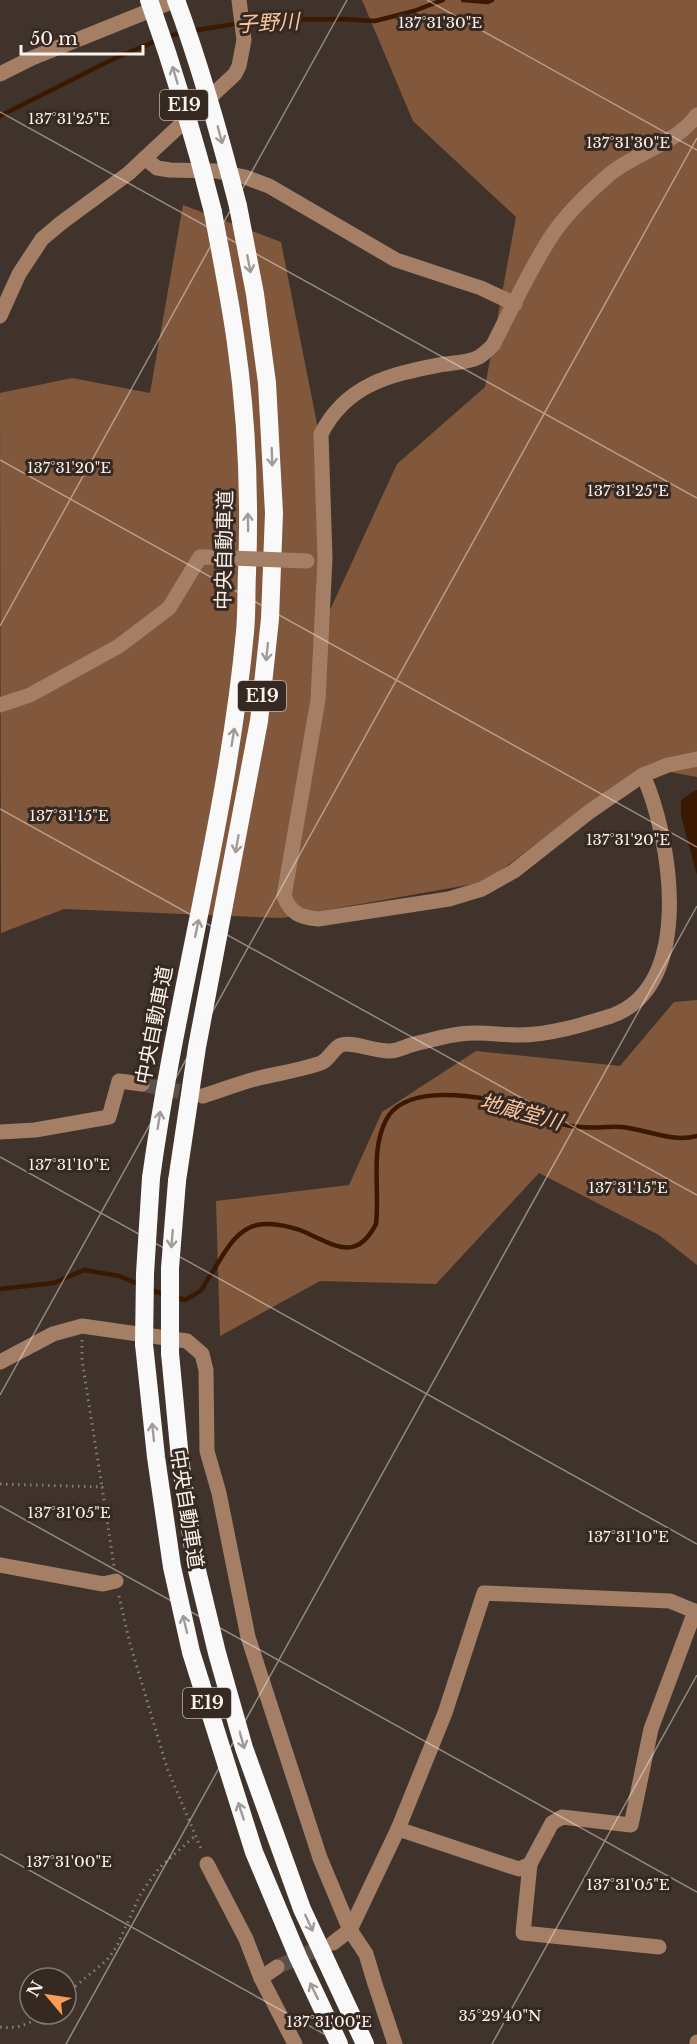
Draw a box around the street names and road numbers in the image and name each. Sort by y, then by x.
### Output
road number: E19 [160,90,208,120]
street label: 中央自動車道 [211,490,237,610]
road number: E19 [238,681,286,711]
street label: 中央自動車道 [131,964,177,1086]
street label: 中央自動車道 [166,1448,208,1570]
road number: E19 [183,1688,231,1718]

